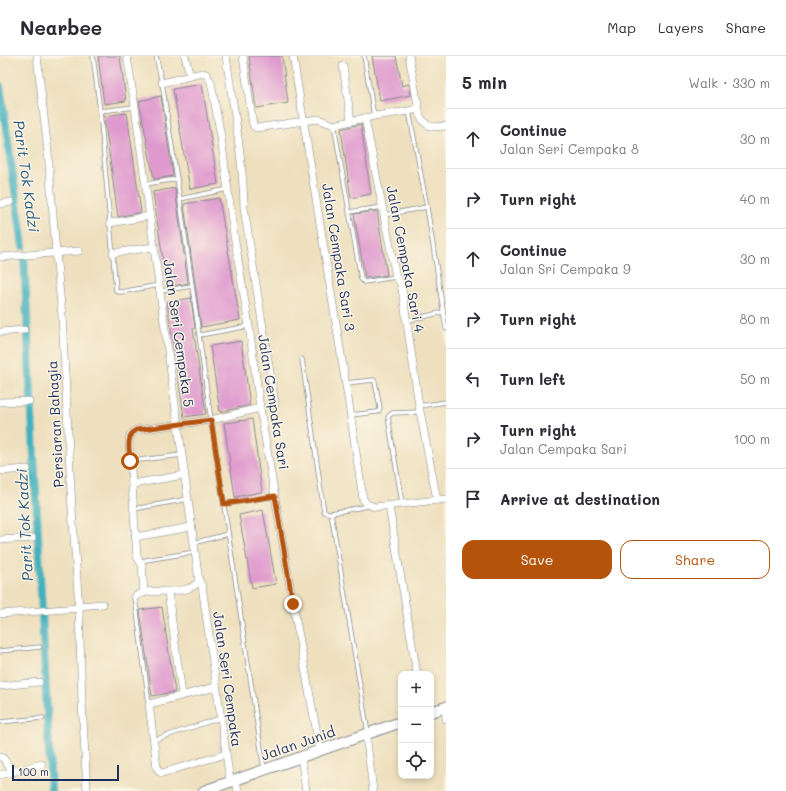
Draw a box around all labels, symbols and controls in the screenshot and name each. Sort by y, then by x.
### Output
text: Nearbee [20,15,102,40]
text: Map [607,18,636,37]
text: Layers [658,18,704,37]
text: Share [726,18,766,37]
text: 5 min [462,71,507,93]
text: Walk · 330 m [689,74,770,91]
water label: Parit Tok Kadzi [9,119,45,234]
text: Continue [500,120,567,140]
icon: ahead [462,128,484,150]
text: 30 m [740,130,770,147]
text: Jalan Seri Cempaka 8 [500,140,639,157]
street label: Jalan Cempaka Sari 3 [318,182,360,332]
street label: Jalan Cempaka Sari 4 [382,184,430,335]
icon: right [462,188,484,210]
text: Turn right [500,189,577,209]
text: 40 m [740,190,770,207]
text: Continue [500,240,567,260]
icon: ahead [462,248,484,270]
text: 30 m [740,250,770,267]
street label: Jalan Seri Cempaka 5 [159,258,199,408]
text: Jalan Sri Cempaka 9 [500,260,631,277]
icon: right [462,308,484,330]
text: Turn right [500,309,577,329]
text: 80 m [740,310,770,327]
street label: Jalan Cempaka Sari [254,333,294,471]
street label: Persiaran Bahagia [42,360,68,488]
icon: left [462,368,484,390]
text: Turn left [500,369,565,389]
text: 50 m [740,370,770,387]
text: Turn right [500,420,577,440]
icon: right [462,428,484,450]
text: 100 m [734,430,770,447]
text: Jalan Cempaka Sari [500,440,627,457]
route start [121,452,139,470]
water label: Parit Tok Kadzi [11,468,37,582]
icon: arrive [462,488,484,510]
text: Arrive at destination [500,489,660,509]
button: Save [462,540,612,579]
button: Share [620,540,770,579]
route end [284,595,302,613]
street label: Jalan Seri Cempaka [209,610,247,748]
map controls [398,671,434,779]
button: + [398,671,434,707]
button: − [398,707,434,743]
street label: Jalan Junid [258,721,338,765]
button: locate [398,743,434,779]
scale bar [12,763,119,782]
text: 100 m [18,764,49,779]

